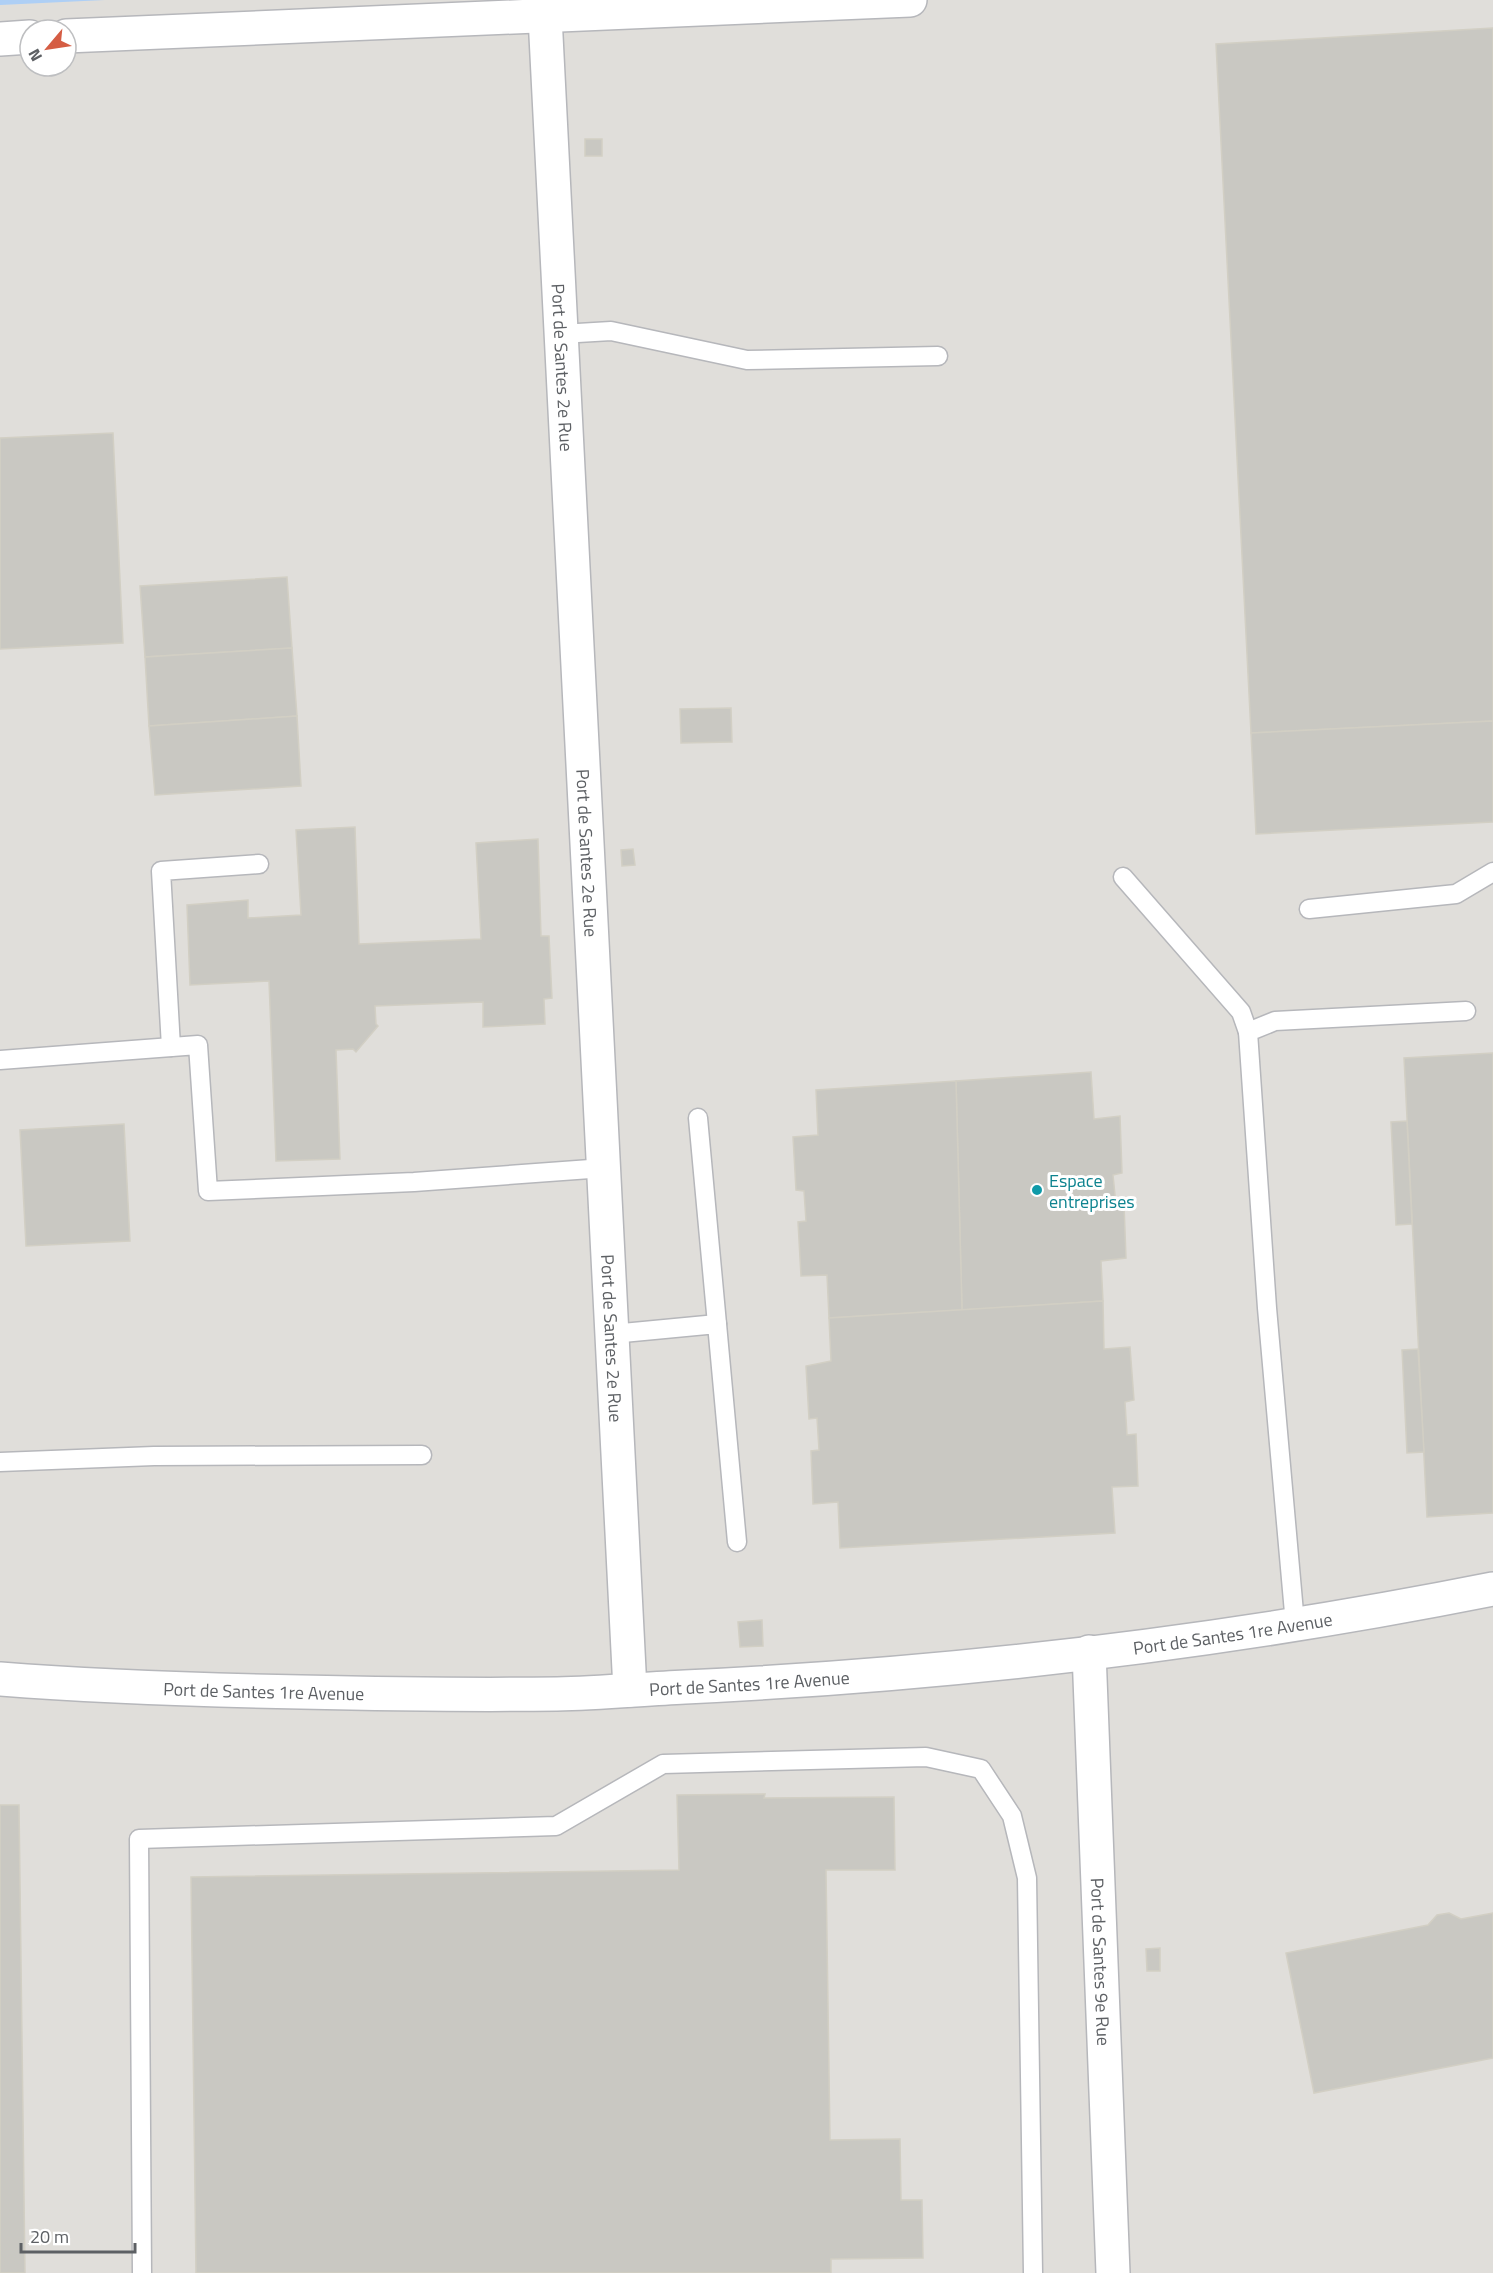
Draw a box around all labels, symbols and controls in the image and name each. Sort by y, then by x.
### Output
north arrow [18,18,78,78]
text: N [22,45,48,66]
street label: Port de Santes 2e Rue [545,283,581,452]
street label: Port de Santes 2e Rue [570,768,605,938]
place label: Espace entreprises [1049,1167,1135,1215]
marker: Espace entreprises [1030,1183,1044,1197]
street label: Port de Santes 2e Rue [594,1254,630,1423]
street label: Port de Santes 1re Avenue [1131,1605,1334,1661]
street label: Port de Santes 1re Avenue [648,1663,851,1703]
street label: Port de Santes 1re Avenue [163,1675,365,1707]
street label: Port de Santes 9e Rue [1084,1877,1118,2046]
scale bar [21,2216,135,2254]
text: 20 m [30,2223,69,2250]

